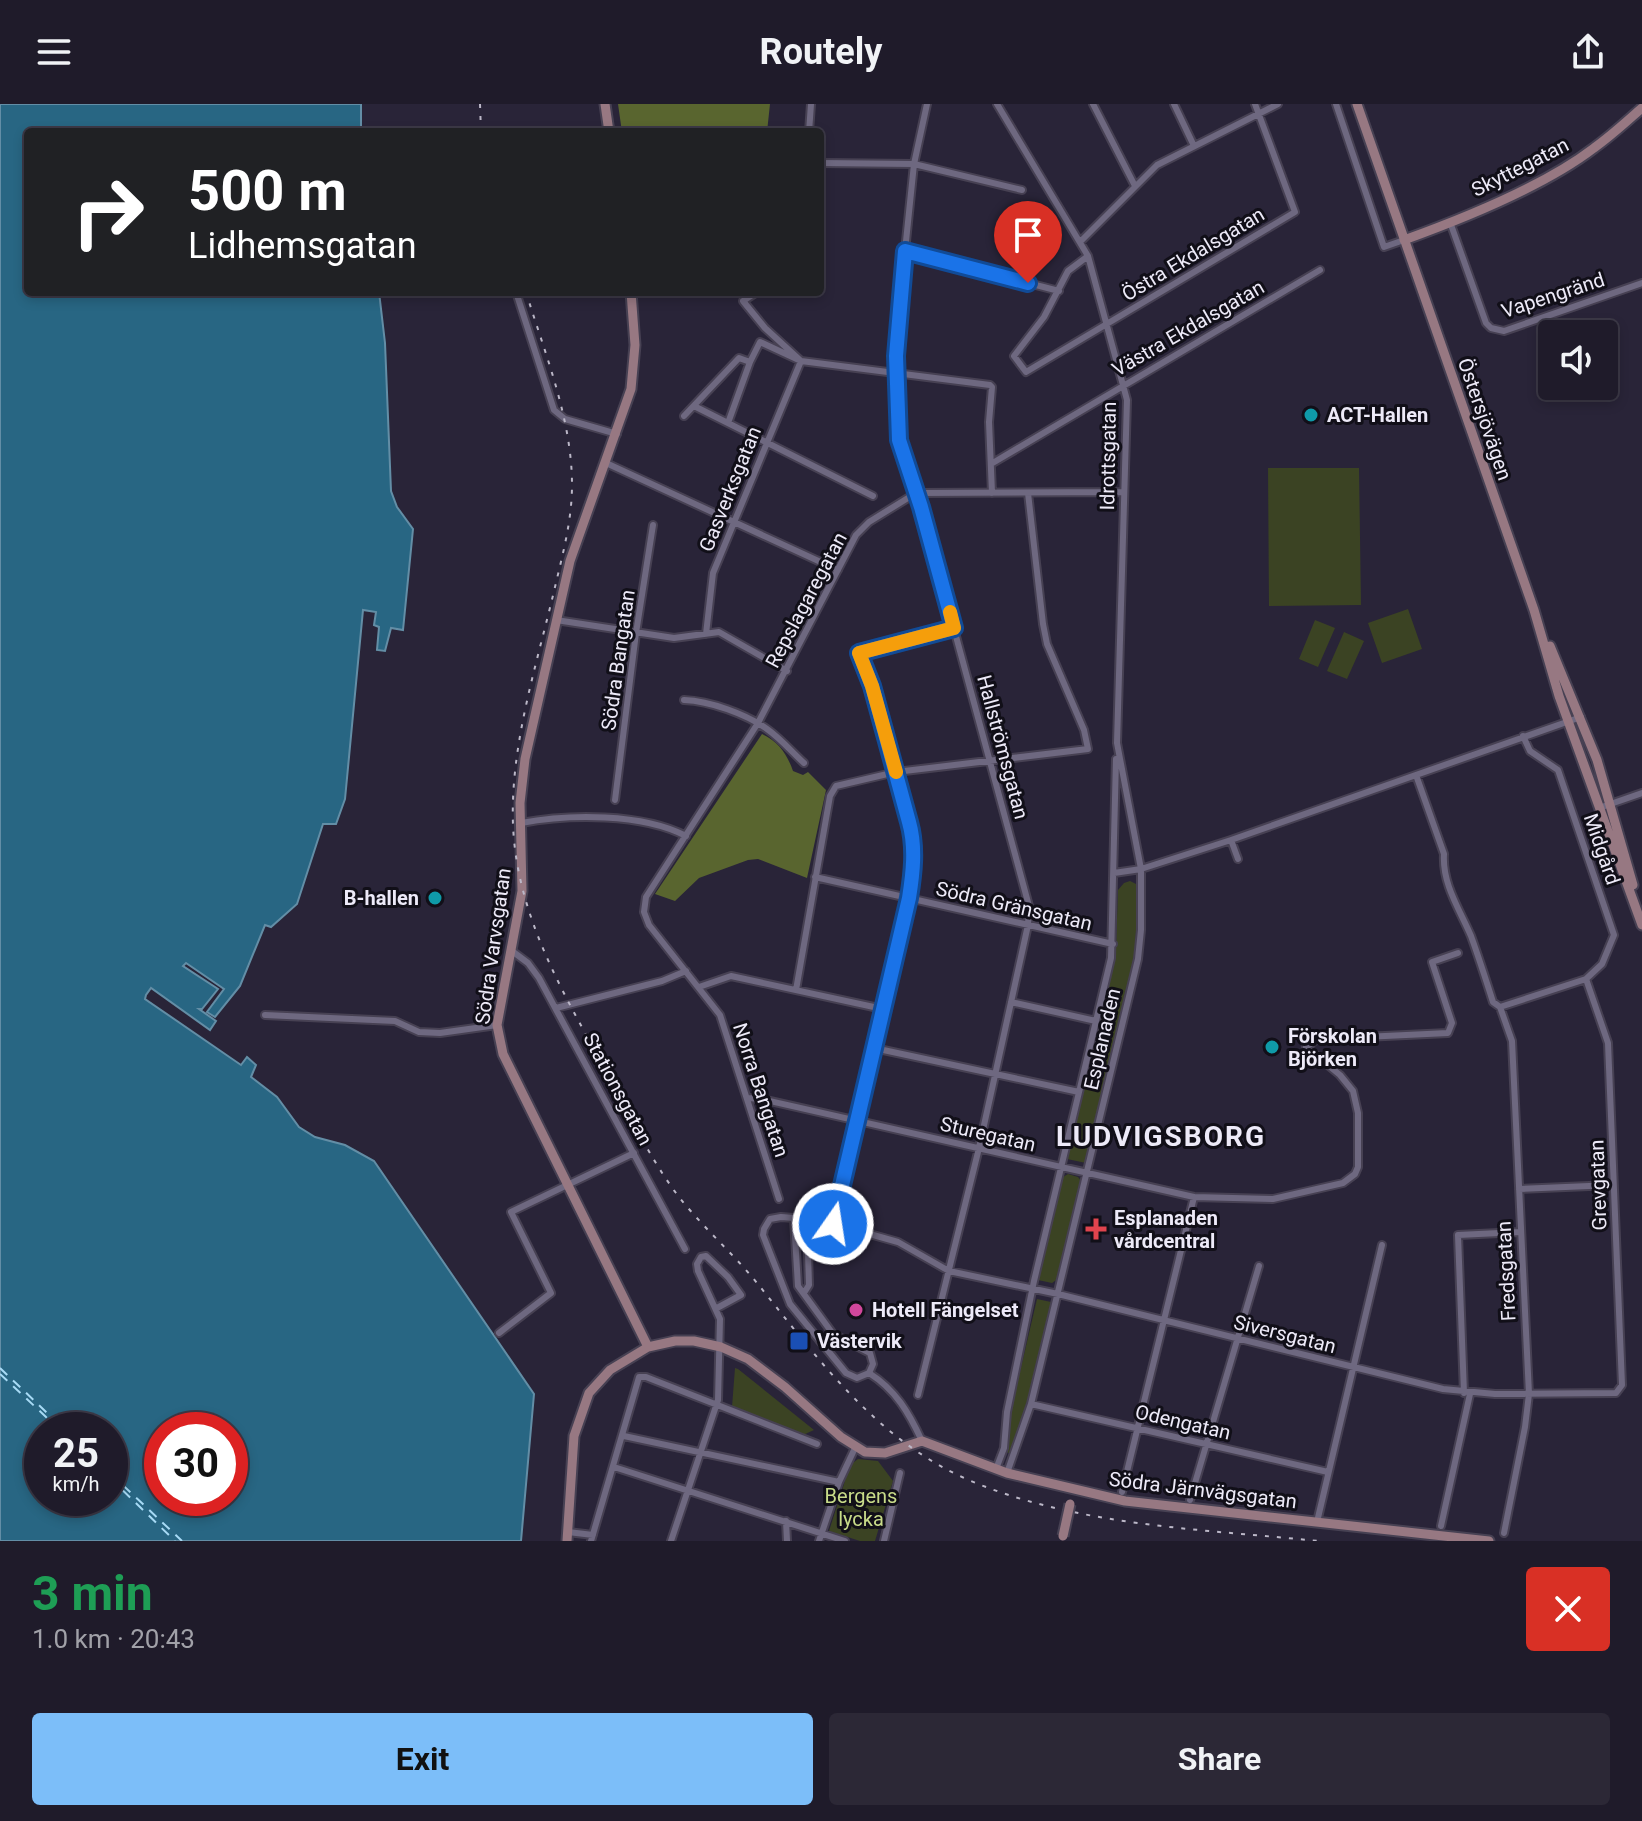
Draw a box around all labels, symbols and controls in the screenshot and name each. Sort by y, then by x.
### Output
icon: menu [32,30,76,74]
icon: share [1566,30,1610,74]
text: Routely [760,31,882,73]
street label: Skyttegatan [1467,132,1573,202]
text: 500 m [188,158,347,224]
icon: right [56,160,160,264]
pin [994,201,1062,283]
street label: Östra Ekdalsgatan [1117,202,1269,306]
icon: arrive [1006,213,1050,257]
text: Lidhemsgatan [188,225,417,267]
street label: Vapengränd [1498,267,1608,323]
street label: Västra Ekdalsgatan [1108,275,1268,381]
map controls [1538,320,1618,400]
button: sound [1538,320,1618,400]
street label: Östersjövägen [1453,355,1517,483]
street label: Idrottsgatan [1095,401,1121,511]
place label: ACT-Hallen [1327,403,1428,427]
marker: ACT-Hallen [1302,406,1320,424]
street label: Gasverksgatan [694,423,766,555]
street label: Repslagaregatan [760,528,852,672]
street label: Södra Bangatan [596,588,640,732]
street label: Hallströmsgatan [972,672,1034,822]
street label: Midgård [1579,810,1625,888]
street label: Södra Varvsgatan [470,866,516,1026]
street label: Södra Gränsgatan [934,876,1094,936]
place label: B-hallen [344,886,419,910]
marker: B-hallen [426,889,444,907]
street label: Esplanaden [1079,986,1125,1092]
street label: Norra Bangatan [728,1020,794,1160]
place label: Förskolan Björken [1288,1024,1377,1071]
street label: Stationsgatan [578,1029,658,1149]
marker: Förskolan Björken [1263,1038,1281,1056]
street label: Sturegatan [938,1111,1038,1157]
district label: LUDVIGSBORG [1056,1120,1266,1153]
street label: Grevgatan [1584,1139,1612,1231]
position arrow [791,1182,875,1266]
place label: Esplanaden vårdcentral [1114,1206,1218,1253]
marker: Esplanaden vårdcentral [1085,1218,1107,1240]
street label: Fredsgatan [1491,1220,1521,1322]
place label: Hotell Fängelset [872,1298,1019,1322]
marker: Hotell Fängelset [847,1301,865,1319]
street label: Siversgatan [1231,1310,1339,1358]
place label: Västervik [817,1329,902,1353]
marker: Västervik [788,1330,810,1352]
street label: Odengatan [1133,1399,1233,1445]
speed limit sign: 30 [144,1412,248,1516]
text: 25 [53,1430,99,1477]
street label: Södra Järnvägsgatan [1108,1467,1298,1513]
text: km/h [53,1472,99,1496]
park label: Bergens lycka [825,1484,897,1531]
text: 3 min [32,1565,153,1622]
button: close [1526,1567,1610,1651]
text: 1.0 km · 20:43 [32,1624,195,1654]
button: Exit [32,1713,813,1805]
button: Share [829,1713,1610,1805]

